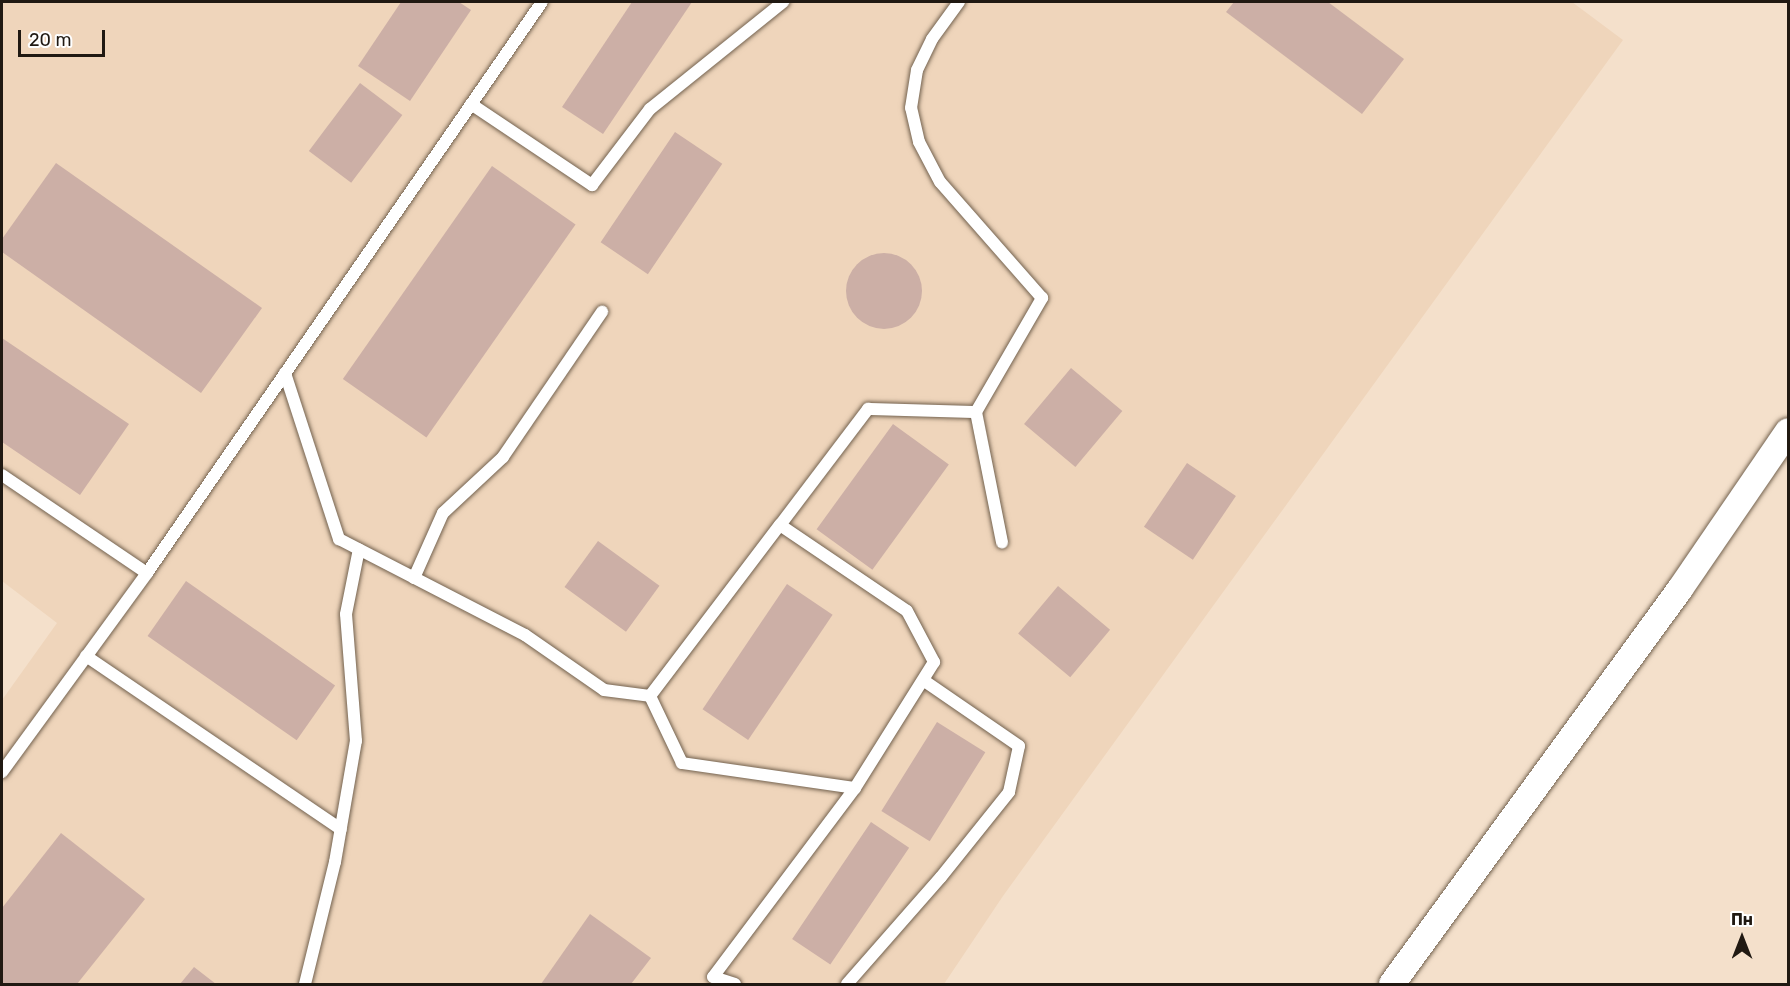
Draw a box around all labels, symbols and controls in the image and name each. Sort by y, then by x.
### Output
scale bar [21,18,108,56]
text: 20 m [29,29,71,51]
north arrow [1712,908,1772,968]
text: Пн [1731,910,1753,929]

